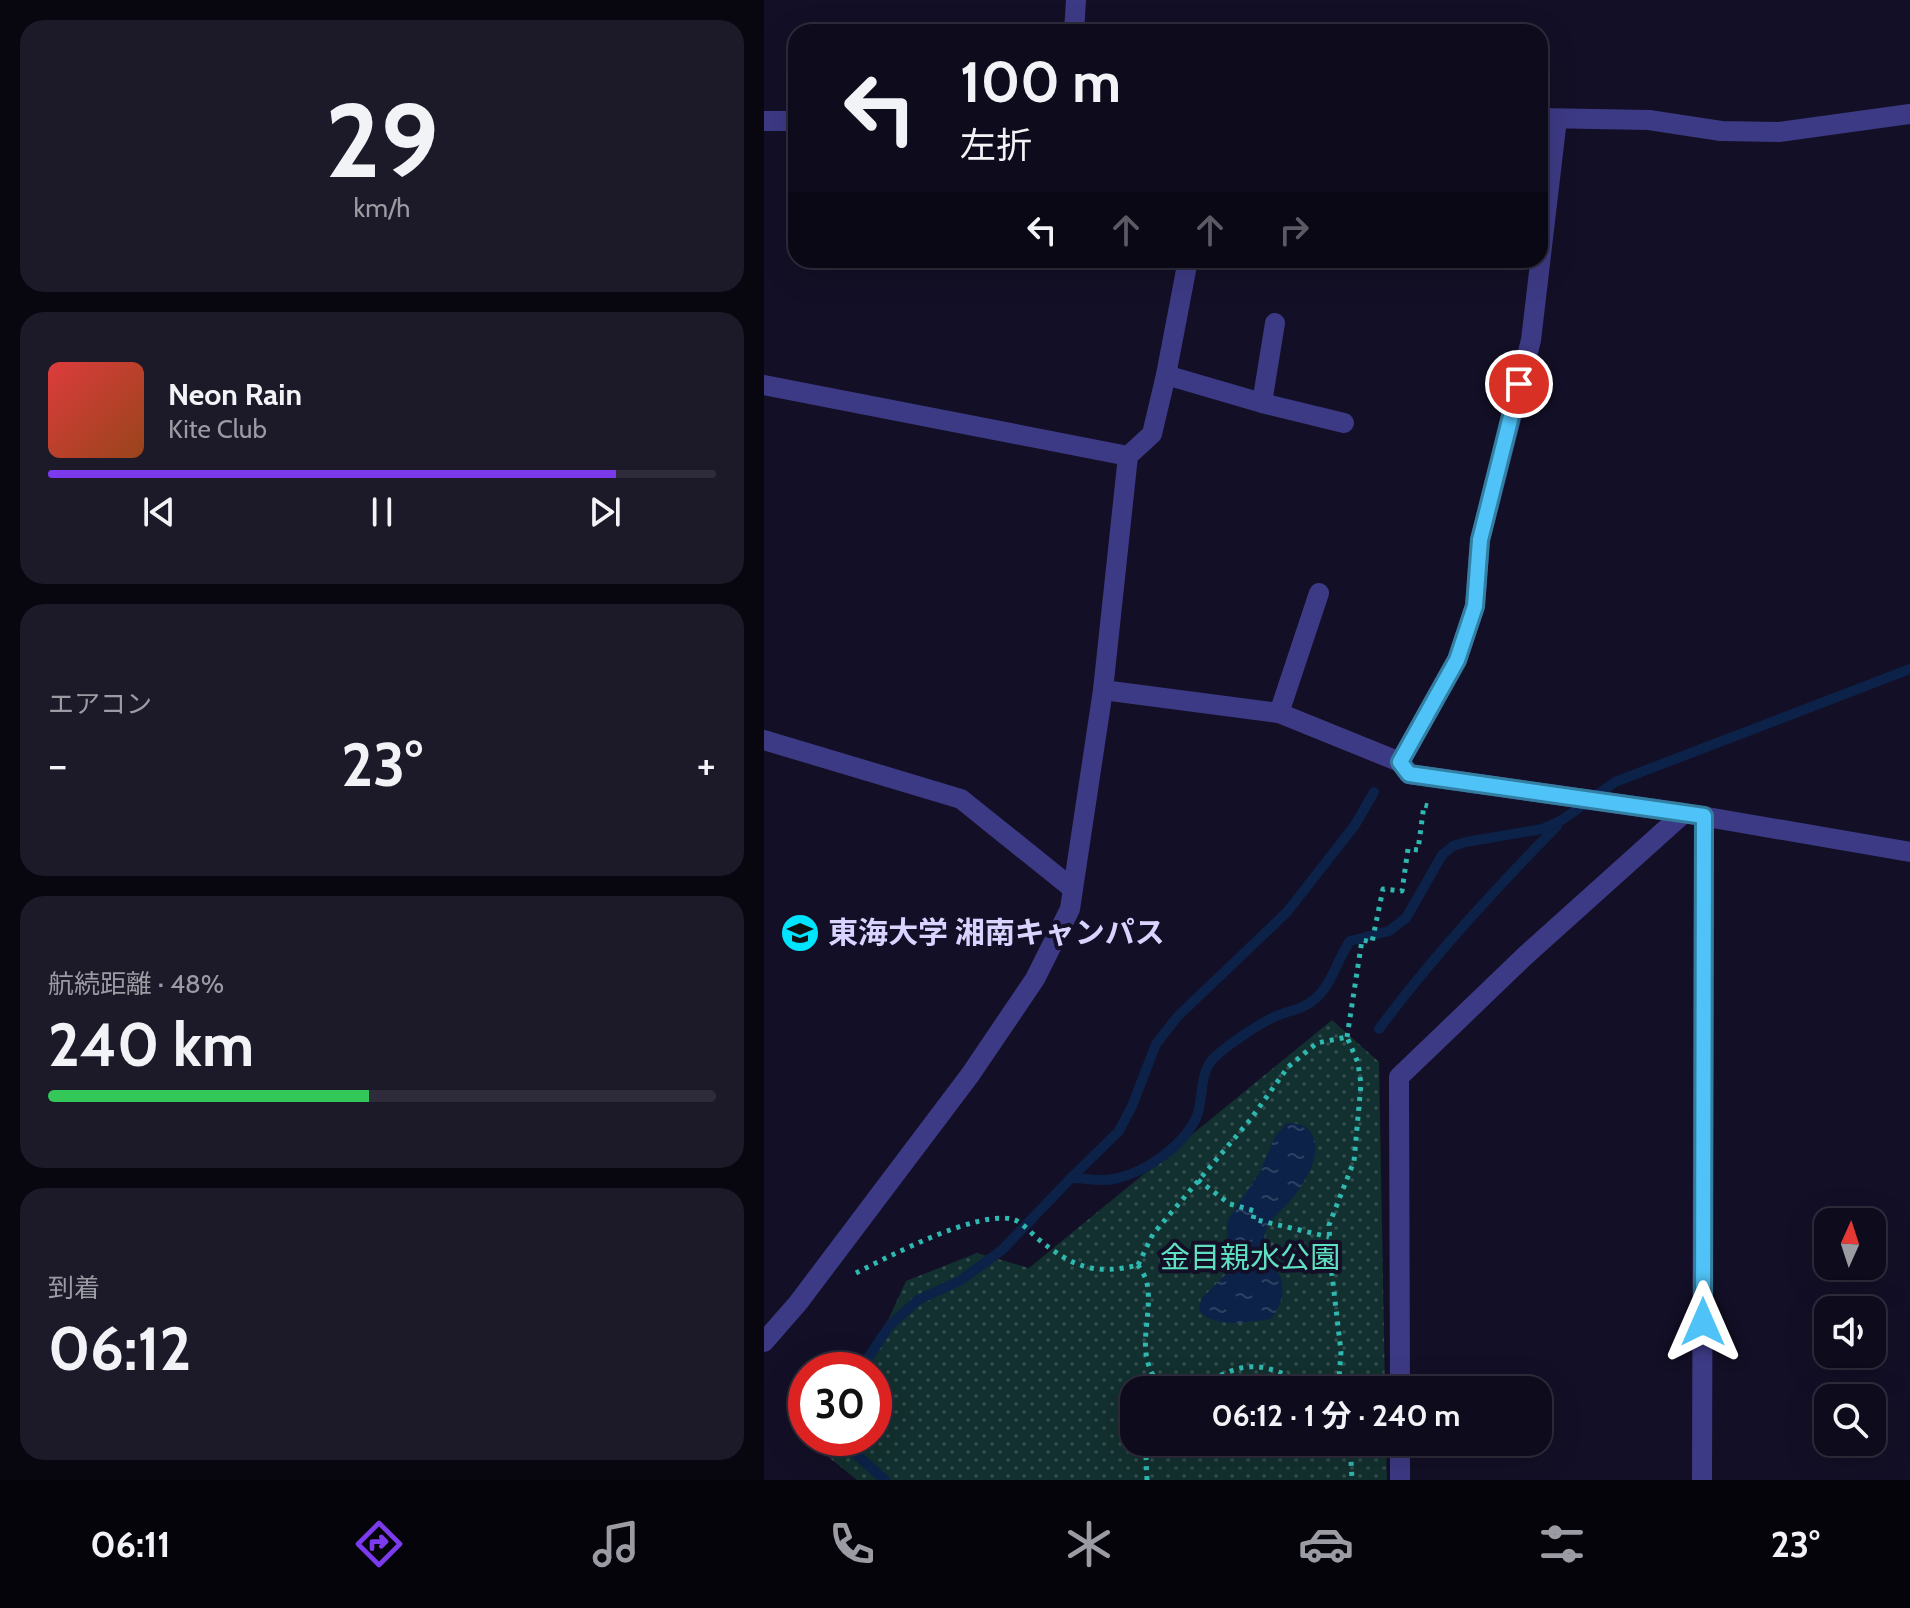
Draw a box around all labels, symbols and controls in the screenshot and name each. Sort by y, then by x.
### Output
text: 100 m [960,48,1121,116]
icon: left [828,56,932,160]
text: 29 [325,77,439,203]
text: 左折 [960,123,1032,167]
text: km/h [354,192,410,224]
icon: left [1020,208,1064,252]
icon: ahead [1104,208,1148,252]
icon: ahead [1188,208,1232,252]
icon: right [1272,208,1316,252]
pin [1485,350,1553,418]
icon: arrive [1497,362,1541,406]
text: Neon Rain [168,376,302,413]
text: Kite Club [168,413,267,445]
icon: previous [137,490,181,534]
icon: pause [360,490,404,534]
icon: next [583,490,627,534]
text: エアコン [48,688,152,720]
text: 23° [341,728,423,801]
text: − [48,738,67,791]
text: + [697,738,716,791]
school or university icon: 東海大学 湘南キャンパス [779,912,821,954]
place label: 東海大学 湘南キャンパス [828,914,1165,951]
text: 航続距離 · 48% [48,968,224,1000]
text: 240 km [48,1008,254,1081]
north arrow [1814,1208,1886,1280]
map controls [1814,1208,1886,1456]
park label: 金目親水公園 [1160,1239,1340,1276]
text: 到着 [48,1272,100,1304]
position arrow [1661,1280,1745,1364]
button: sound [1814,1296,1886,1368]
text: 06:12 [48,1312,191,1385]
speed limit sign: 30 [788,1352,892,1456]
button: search [1814,1384,1886,1456]
text: 06:12 · 1 分 · 240 m [1212,1397,1460,1434]
icon: directions [351,1516,407,1572]
icon: music [588,1516,644,1572]
icon: phone [824,1516,880,1572]
icon: climate [1061,1516,1117,1572]
icon: car [1298,1516,1354,1572]
icon: filters [1534,1516,1590,1572]
text: 06:11 [90,1522,171,1566]
text: 23° [1771,1522,1820,1566]

